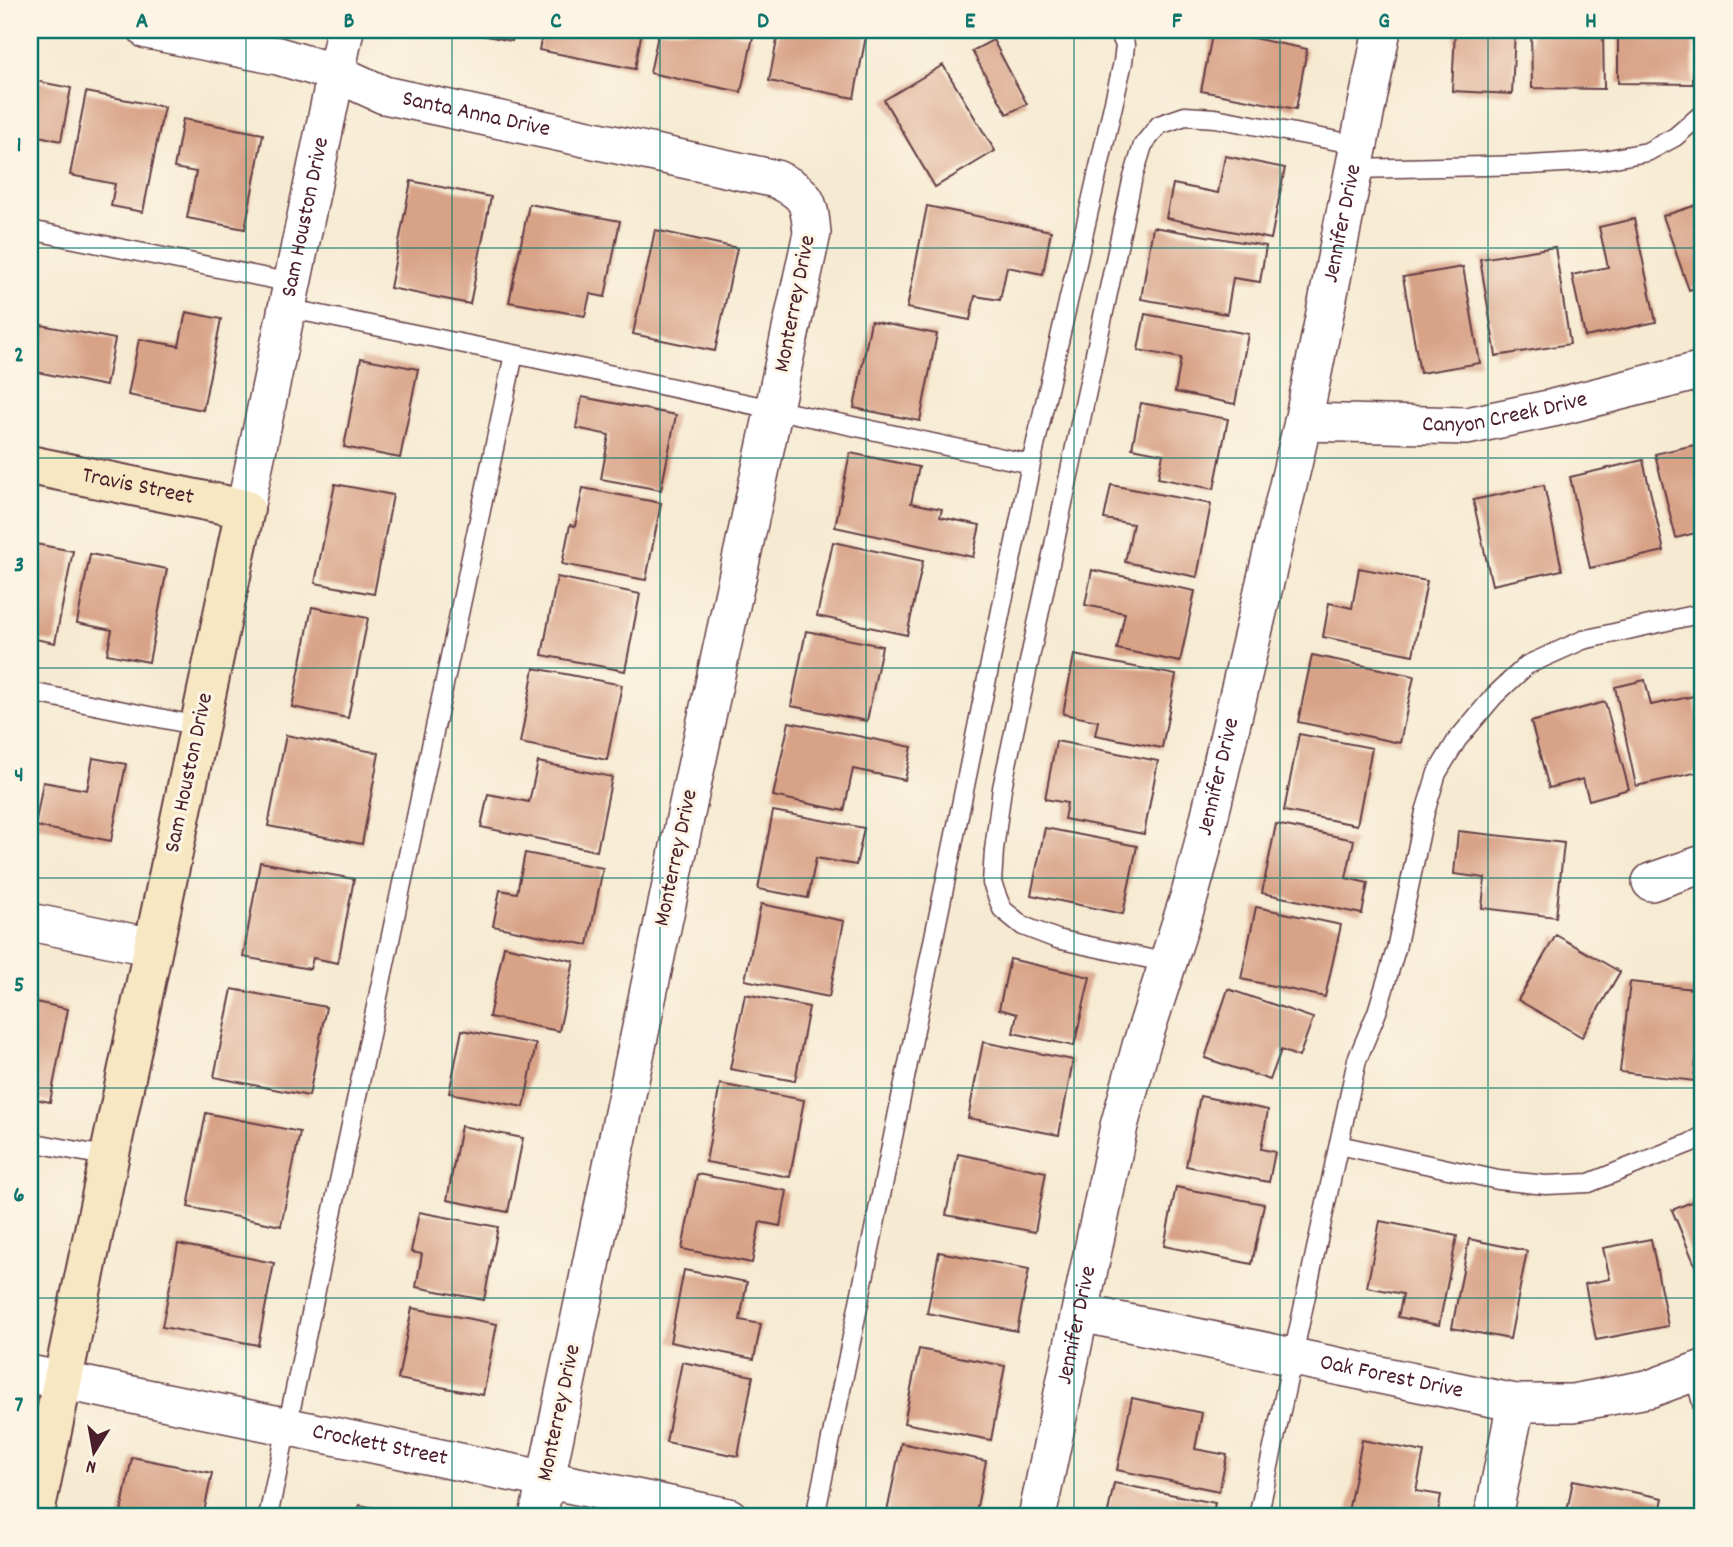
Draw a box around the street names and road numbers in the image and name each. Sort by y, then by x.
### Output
street label: Santa Anna Drive [399,83,553,147]
street label: Sam Houston Drive [273,134,339,300]
street label: Jennifer Drive [1315,161,1371,286]
street label: Monterrey Drive [767,233,825,375]
street label: Canyon Creek Drive [1422,383,1591,443]
street label: Travis Street [79,460,197,515]
street label: Sam Houston Drive [157,690,223,856]
street label: Jennifer Drive [1189,714,1249,839]
street label: Monterrey Drive [646,787,708,929]
street label: Jennifer Drive [1049,1263,1106,1387]
street label: Monterrey Drive [529,1342,591,1484]
street label: Oak Forest Drive [1317,1346,1466,1408]
street label: Crockett Street [309,1416,450,1475]

